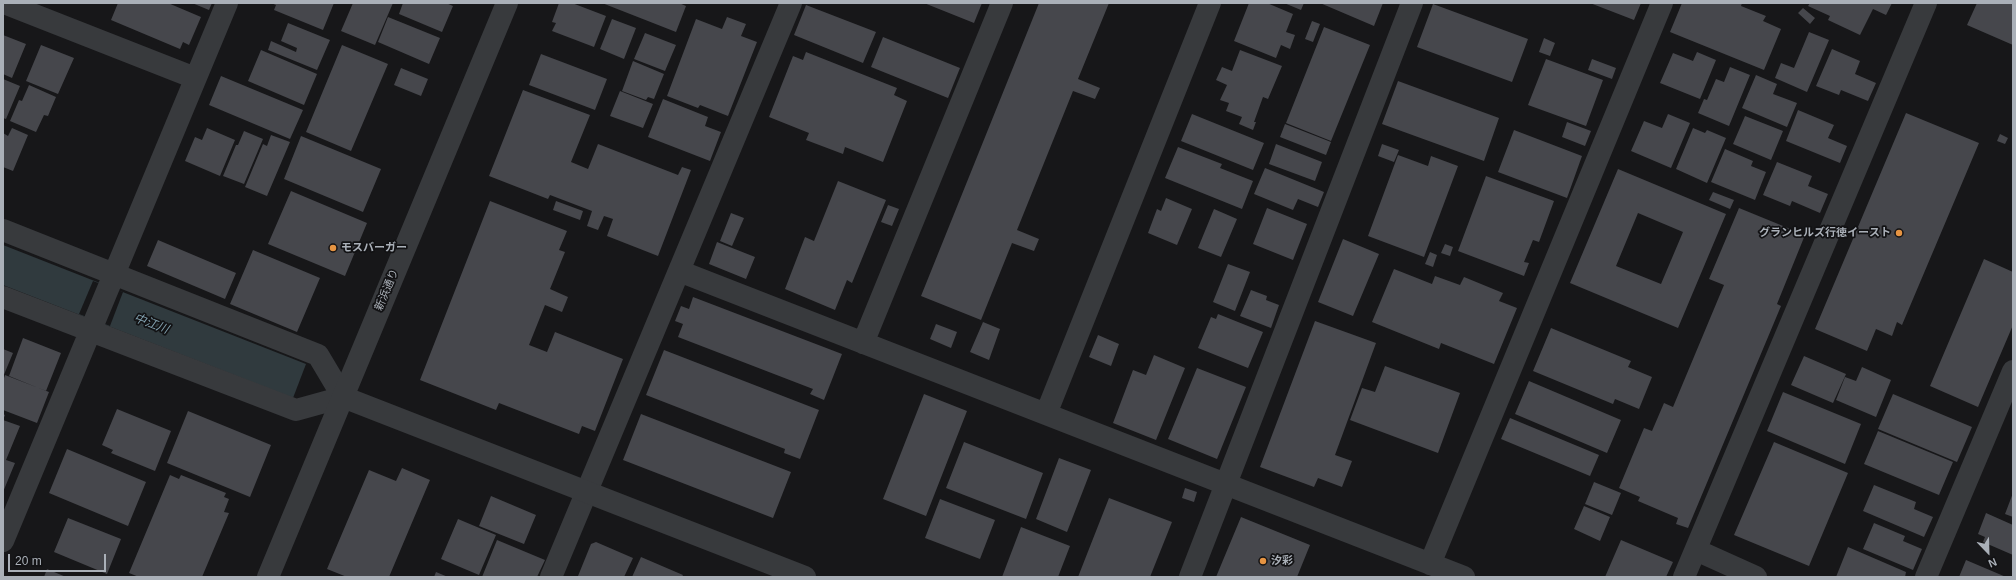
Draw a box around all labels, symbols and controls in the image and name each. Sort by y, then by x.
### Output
place label: グランヒルズ行徳イースト [1759,226,1891,240]
marker: グランヒルズ行徳イースト [1894,228,1904,238]
place label: モスバーガー [341,241,407,255]
marker: モスバーガー [328,243,338,253]
street label: 新浜通り [372,267,402,313]
water label: 中江川 [132,311,170,337]
north arrow [1968,532,2008,572]
scale bar [10,546,108,572]
text: 20 m [15,554,42,568]
place label: 汐彩 [1271,554,1293,568]
marker: 汐彩 [1258,556,1268,566]
text: N [1987,556,1999,570]

